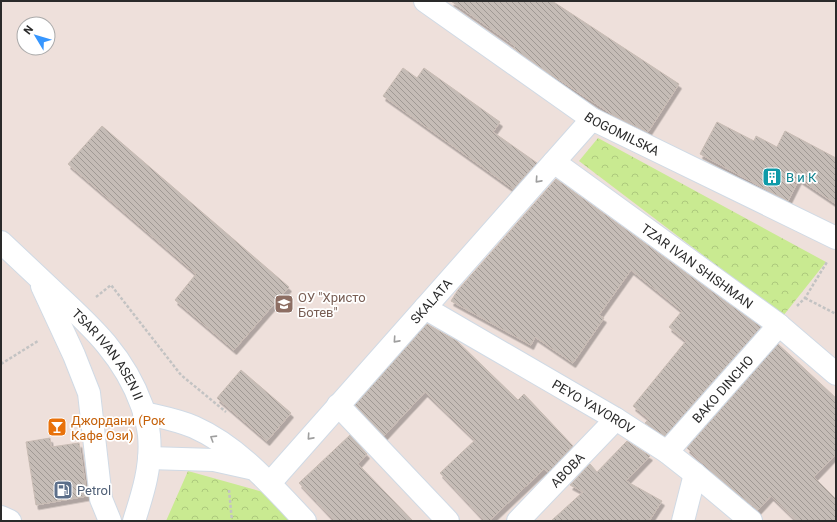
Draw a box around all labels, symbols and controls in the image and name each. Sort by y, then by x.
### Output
north arrow [16,16,56,56]
text: N [21,23,36,37]
street label: BOGOMILSKA [582,109,662,159]
building icon: В и К [761,166,783,188]
place label: В и К [786,170,817,185]
one-way arrow [535,175,543,183]
street label: TZAR IVAN SHISHMAN [638,221,756,312]
street label: SKALATA [408,275,456,327]
place label: ОУ "Христо Ботев" [298,290,366,320]
school or university icon: ОУ "Христо Ботев" [273,293,295,315]
street label: TSAR IVAN ASEN II [69,306,146,402]
one-way arrow [393,335,401,343]
street label: BAKO DINCHO [689,353,757,426]
street label: PEYO YAVOROV [549,377,638,437]
place label: Джордани (Рок Кафе Ози) [71,413,165,443]
bar icon: Джордани (Рок Кафе Ози) [46,416,68,438]
one-way arrow [308,433,315,440]
one-way arrow [210,435,217,442]
street label: ABOBA [548,449,588,491]
fuel station icon: Petrol [52,479,74,501]
place label: Petrol [77,483,111,498]

